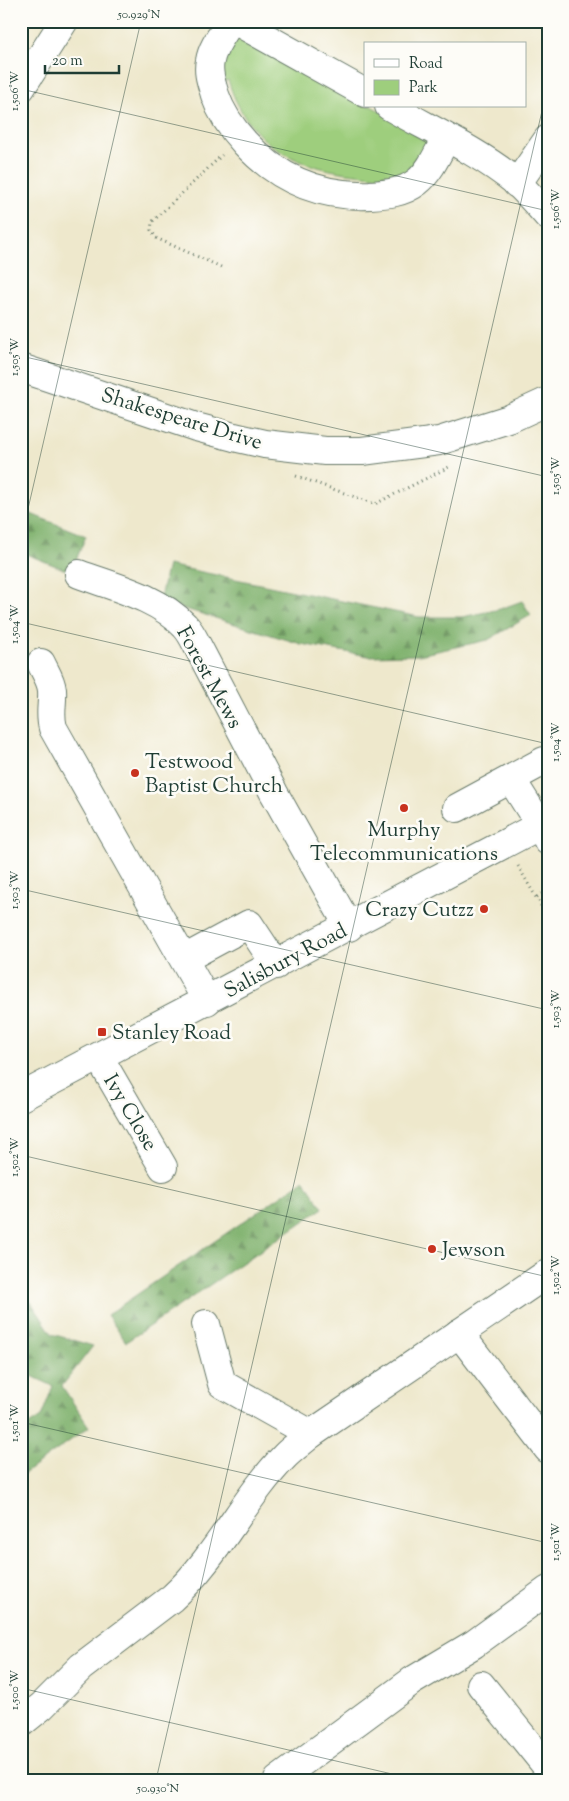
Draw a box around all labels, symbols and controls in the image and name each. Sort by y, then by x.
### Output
text: 50.929°N [117,6,161,24]
scale bar [45,42,119,74]
legend [364,42,526,108]
text: 20 m [52,51,83,72]
text: Road [409,54,443,75]
text: 1.506°W [6,70,24,111]
text: Park [409,78,438,99]
text: 1.506°W [547,188,565,229]
text: 1.505°W [6,337,24,376]
street label: Shakespeare Drive [97,381,266,459]
text: 1.505°W [547,456,565,495]
text: 1.504°W [6,604,24,644]
street label: Forest Mews [168,621,249,735]
text: 1.504°W [547,722,565,762]
place label: Testwood Baptist Church [145,748,283,802]
marker: Testwood Baptist Church [129,767,141,779]
marker: Murphy Telecommunications [398,802,410,814]
place label: Murphy Telecommunications [310,816,498,870]
text: 1.503°W [6,870,24,909]
place label: Crazy Cutzz [365,896,474,926]
marker: Crazy Cutzz [478,903,490,915]
street label: Salisbury Road [219,917,353,1007]
text: 1.503°W [547,989,565,1028]
place label: Stanley Road [112,1019,231,1049]
marker: Stanley Road [96,1026,108,1038]
street label: Ivy Close [95,1069,164,1157]
text: 1.502°W [6,1137,24,1177]
place label: Jewson [441,1236,505,1266]
marker: Jewson [426,1243,438,1255]
text: 1.502°W [547,1255,565,1295]
text: 1.501°W [6,1403,24,1442]
text: 1.501°W [547,1522,565,1561]
text: 1.500°W [6,1669,24,1710]
text: 50.930°N [136,1780,180,1798]

